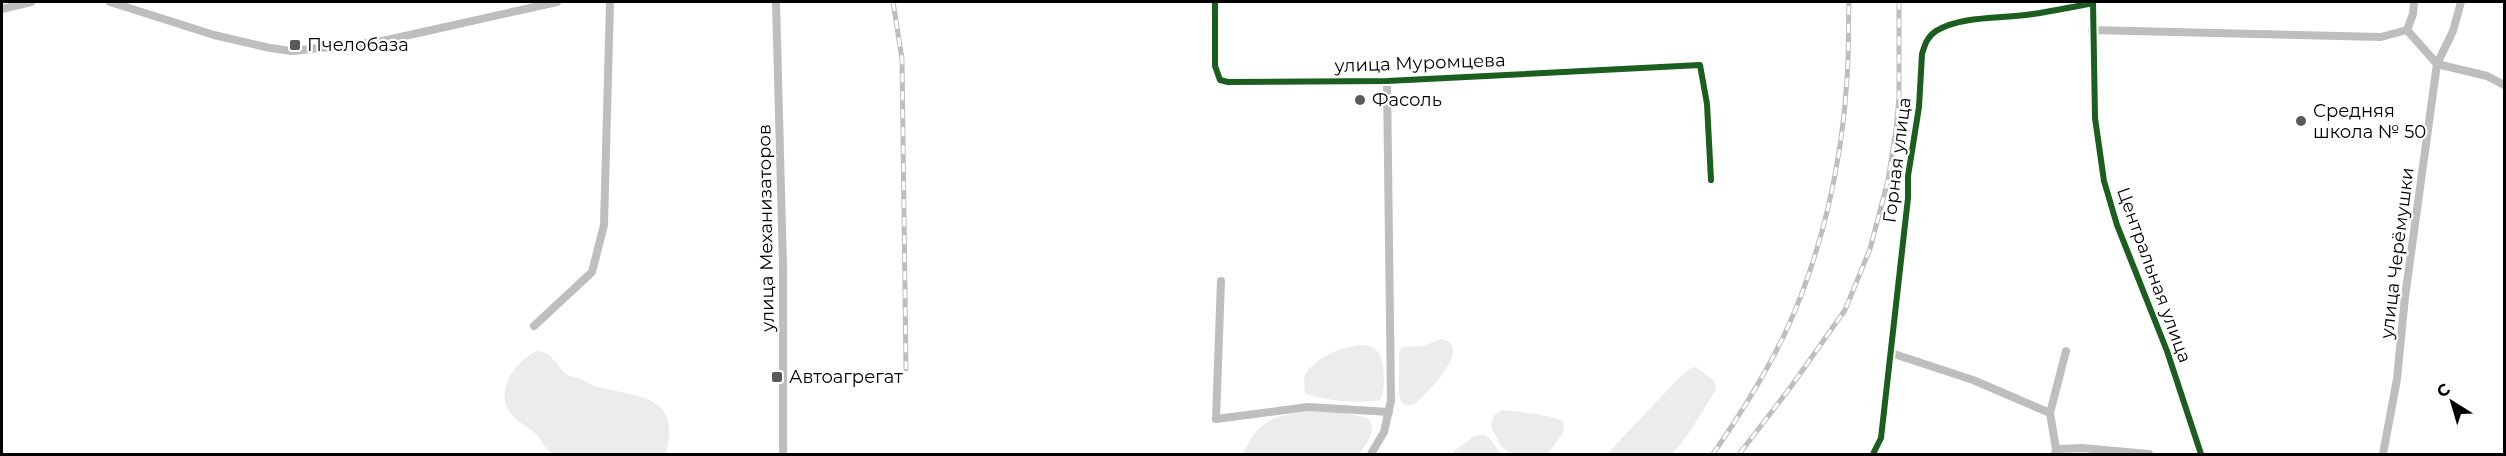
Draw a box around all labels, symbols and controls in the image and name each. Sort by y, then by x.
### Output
place label: Пчелобаза [307,34,409,56]
marker: Пчелобаза [288,38,302,52]
street label: улица Муромцева [1333,49,1506,77]
place label: Фасоль [1372,89,1442,111]
marker: Фасоль [1353,93,1367,107]
street label: Горная улица [1878,96,1916,224]
place label: Средняя школа № 50 [2313,100,2426,143]
marker: Средняя школа № 50 [2294,114,2308,128]
street label: улица Механизаторов [753,124,779,333]
street label: улица Черёмушки [2375,166,2418,341]
street label: Центральная улица [2112,184,2196,366]
place label: Автоагрегат [789,366,903,388]
marker: Автоагрегат [770,370,784,384]
north arrow [2422,372,2482,432]
text: С [2433,379,2454,402]

